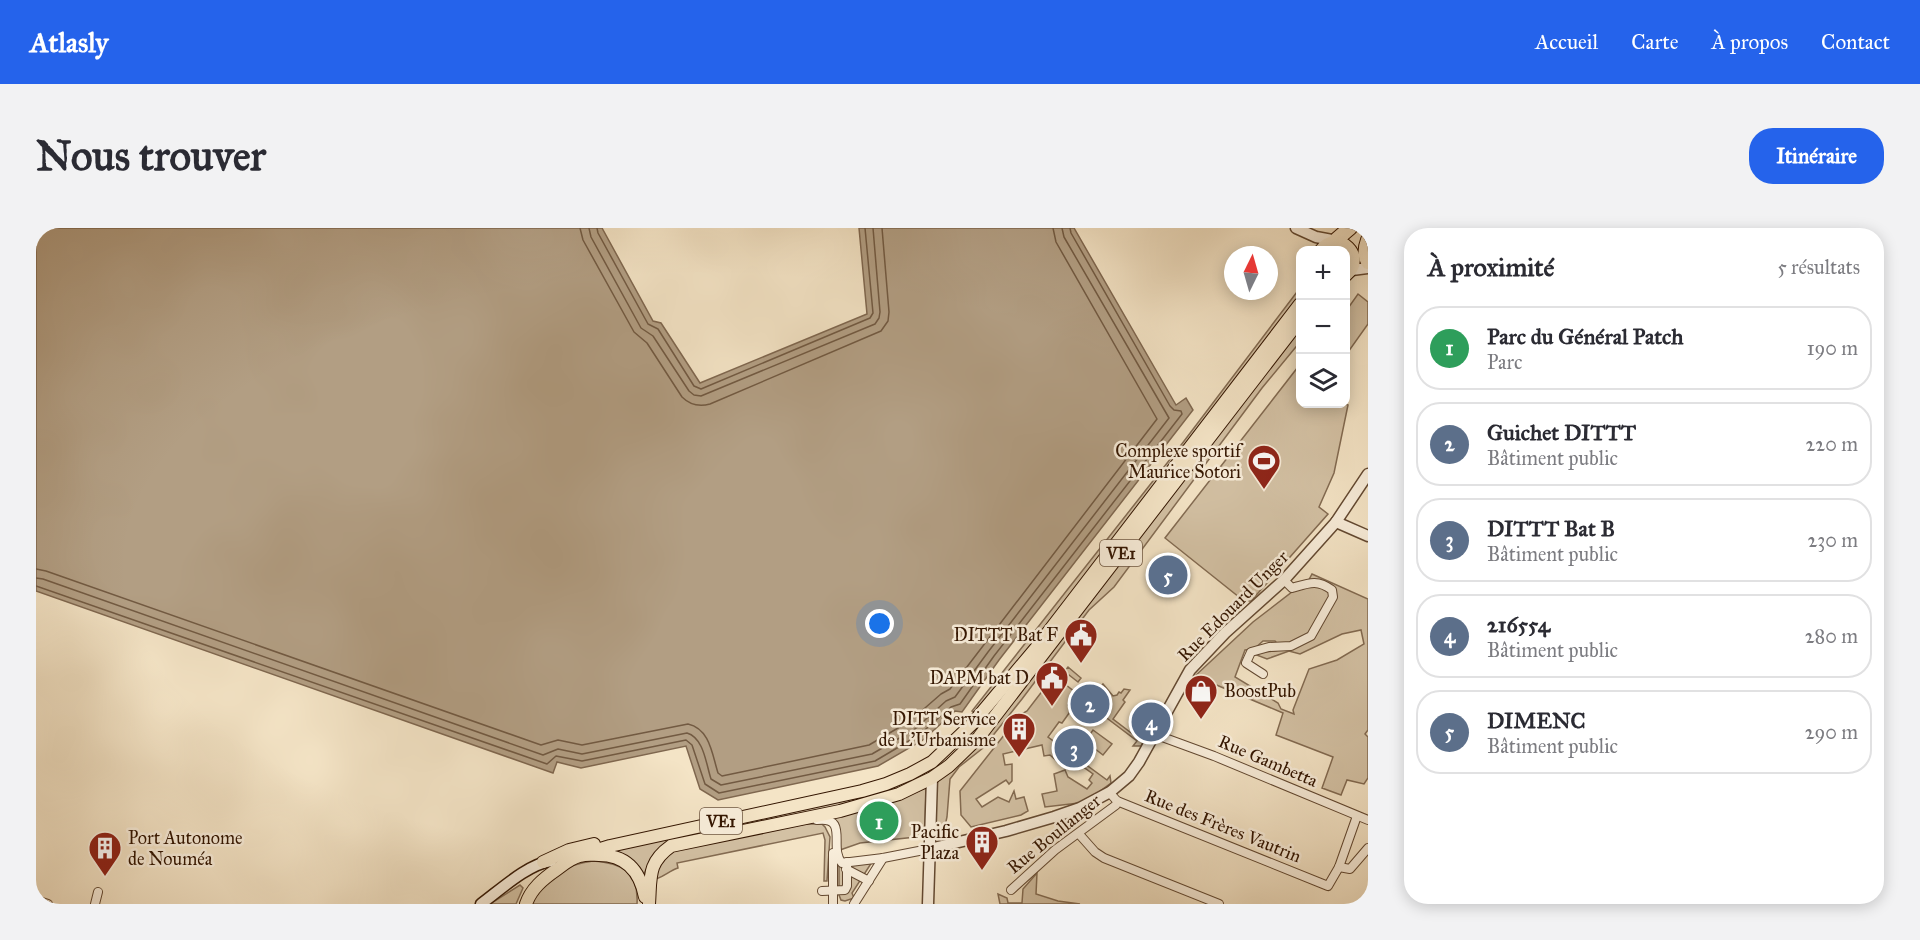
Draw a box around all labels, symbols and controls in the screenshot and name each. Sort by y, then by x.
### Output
text: Atlasly [30,25,108,60]
text: Accueil [1535,29,1598,55]
text: Carte [1631,29,1679,55]
text: À propos [1712,29,1788,55]
text: Contact [1821,29,1890,55]
button: Itinéraire [1749,128,1884,184]
text: Nous trouver [36,130,266,182]
north arrow [1224,246,1278,300]
map controls [1296,246,1350,408]
button: + [1296,246,1350,300]
text: À proximité [1428,251,1554,283]
text: 5 résultats [1778,255,1860,279]
button: − [1296,300,1350,354]
text: Parc du Général Patch [1487,323,1683,350]
text: 1 [1446,336,1453,360]
text: 190 m [1807,336,1858,360]
text: Parc [1487,350,1522,374]
button: layers [1296,354,1350,408]
text: Guichet DITTT [1487,419,1636,446]
text: 2 [1445,432,1454,456]
text: 220 m [1806,432,1858,456]
place label: Complexe sportif Maurice Sotori [1115,440,1244,483]
sports icon: Complexe sportif Maurice Sotori [1246,443,1282,490]
text: Bâtiment public [1487,446,1618,470]
text: DITTT Bat B [1487,515,1615,542]
text: 3 [1446,528,1454,552]
text: 230 m [1807,528,1858,552]
road number: VE1 [1100,540,1142,566]
text: Bâtiment public [1487,542,1618,566]
street label: Rue Edouard Unger [1173,546,1294,667]
pin: 5 [1148,552,1188,598]
your location [865,609,894,638]
text: 216554 [1487,611,1550,638]
public building icon: DITTT Bat F [1063,617,1099,664]
place label: DITTT Bat F [953,624,1058,646]
text: 4 [1444,624,1455,648]
text: 280 m [1805,624,1858,648]
text: Bâtiment public [1487,638,1618,662]
public building icon: DAPM bat D [1034,660,1070,707]
place label: DAPM bat D [930,667,1029,689]
shop icon: BoostPub [1183,673,1219,720]
place label: BoostPub [1224,680,1296,702]
pin: 2 [1070,682,1110,726]
pin: 4 [1132,700,1170,744]
text: DIMENC [1487,707,1585,734]
place label: DITT Service de L'Urbanisme [879,708,996,751]
building icon: DITT Service de L'Urbanisme [1001,711,1037,758]
text: 5 [1445,720,1454,744]
text: 290 m [1805,720,1858,744]
pin: 3 [1054,726,1094,770]
street label: Rue Gambetta [1215,730,1321,792]
text: Bâtiment public [1487,734,1618,758]
street label: Rue des Frères Vautrin [1142,785,1305,867]
street label: Rue Boullanger [1003,789,1106,879]
pin: 1 [860,798,898,844]
road number: VE1 [700,808,742,834]
place label: Pacific Plaza [911,821,959,864]
building icon: Pacific Plaza [964,824,1000,871]
place label: Port Autonome de Nouméa [128,827,243,870]
building icon: Port Autonome de Nouméa [87,830,123,877]

